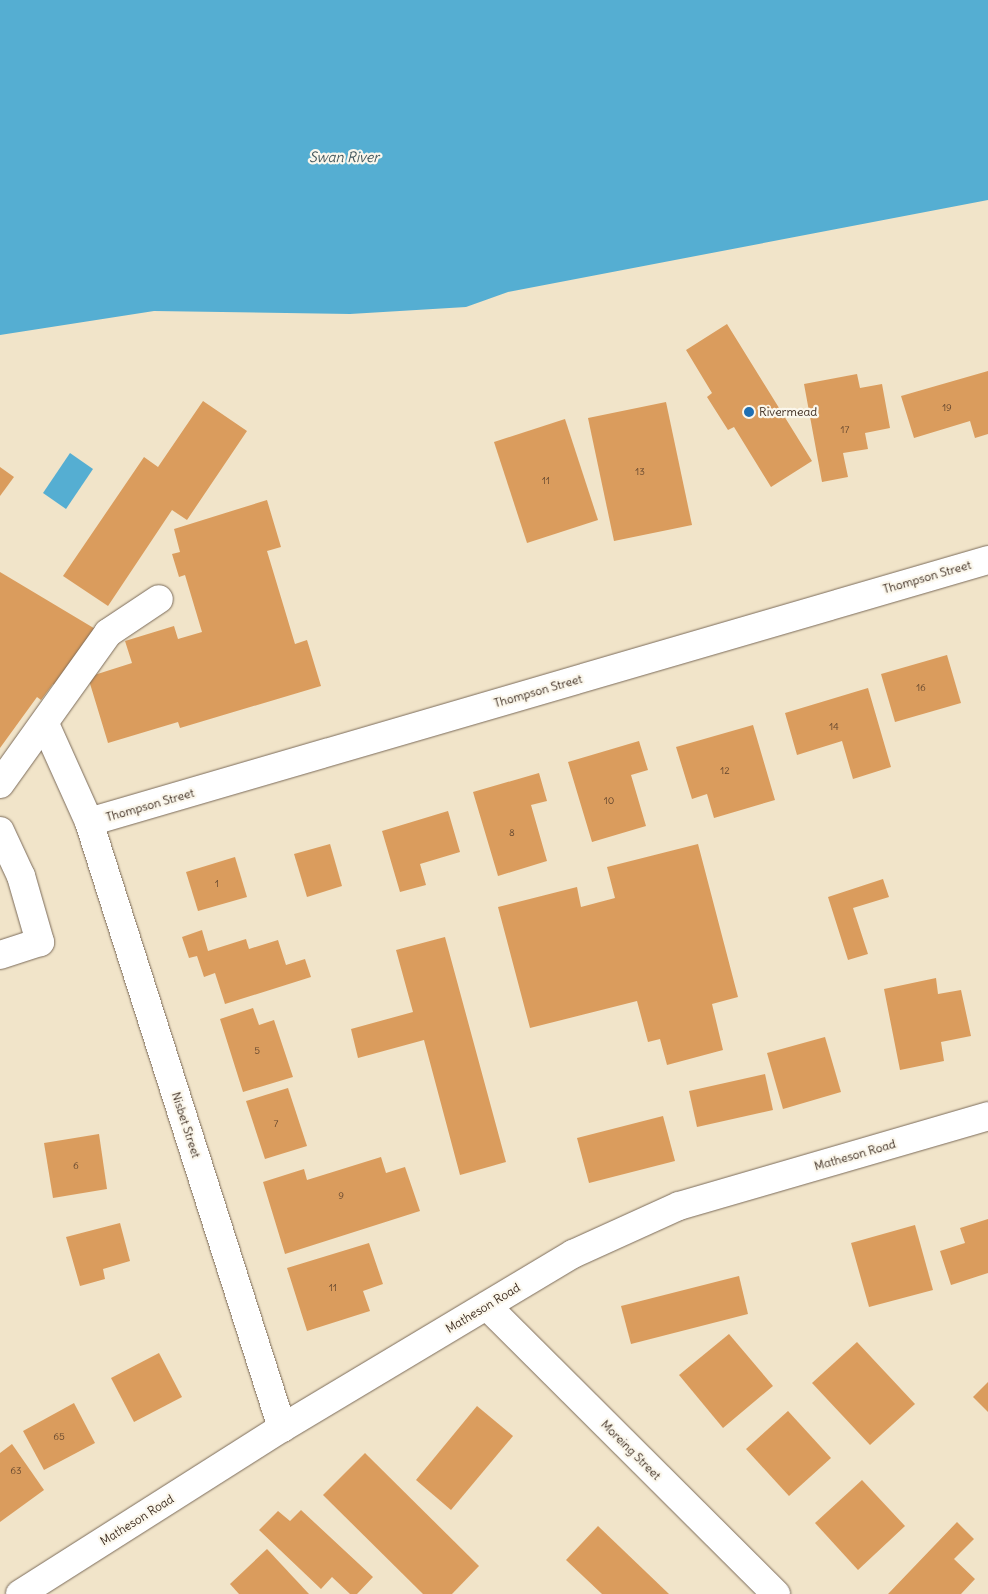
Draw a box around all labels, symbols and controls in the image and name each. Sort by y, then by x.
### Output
water label: Swan River [309,149,379,165]
house number: 19 [942,402,952,414]
place label: Rivermead [759,405,817,419]
marker: Rivermead [743,406,755,418]
house number: 17 [841,424,849,436]
house number: 13 [635,466,645,478]
house number: 11 [542,475,550,487]
street label: Thompson Street [881,557,973,597]
street label: Thompson Street [492,671,584,711]
house number: 16 [916,682,926,694]
house number: 14 [829,721,839,733]
house number: 12 [720,765,730,777]
street label: Thompson Street [104,785,196,825]
house number: 10 [604,795,614,807]
house number: 8 [509,827,515,839]
house number: 1 [215,878,219,890]
house number: 5 [254,1045,260,1057]
street label: Nisbet Street [169,1090,203,1160]
house number: 7 [274,1118,278,1130]
street label: Matheson Road [813,1136,897,1174]
house number: 6 [73,1160,79,1172]
house number: 9 [338,1190,344,1202]
street label: Matheson Road [443,1280,523,1336]
house number: 11 [329,1282,337,1294]
street label: Moreing Street [598,1417,664,1483]
house number: 65 [53,1431,65,1443]
house number: 63 [10,1465,22,1477]
street label: Matheson Road [98,1492,176,1548]

